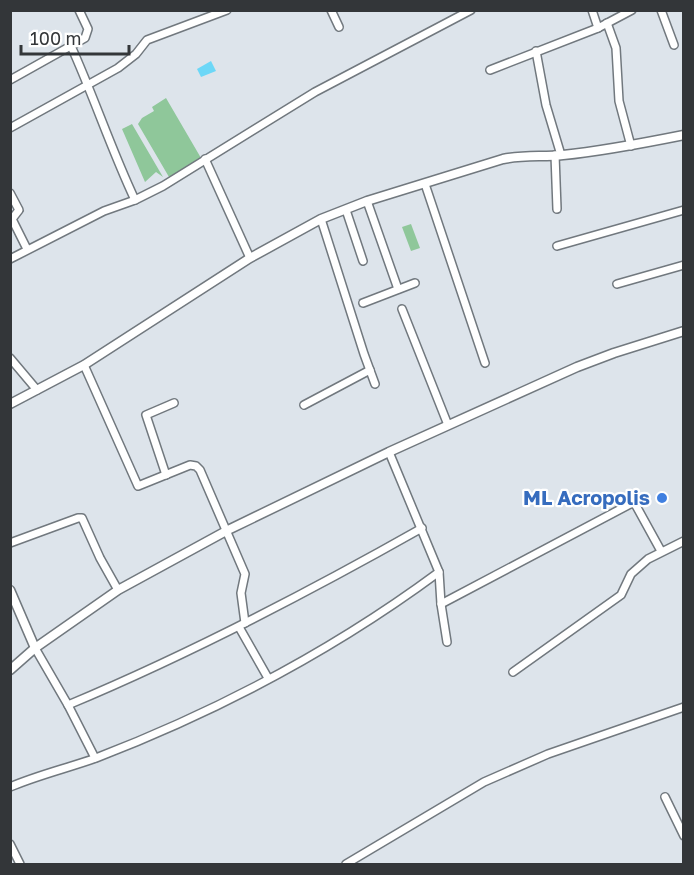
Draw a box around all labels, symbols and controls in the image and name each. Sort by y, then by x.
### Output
scale bar [21,18,129,56]
text: 100 m [30,27,81,49]
place label: ML Acropolis [523,485,650,509]
marker: ML Acropolis [655,491,669,505]

